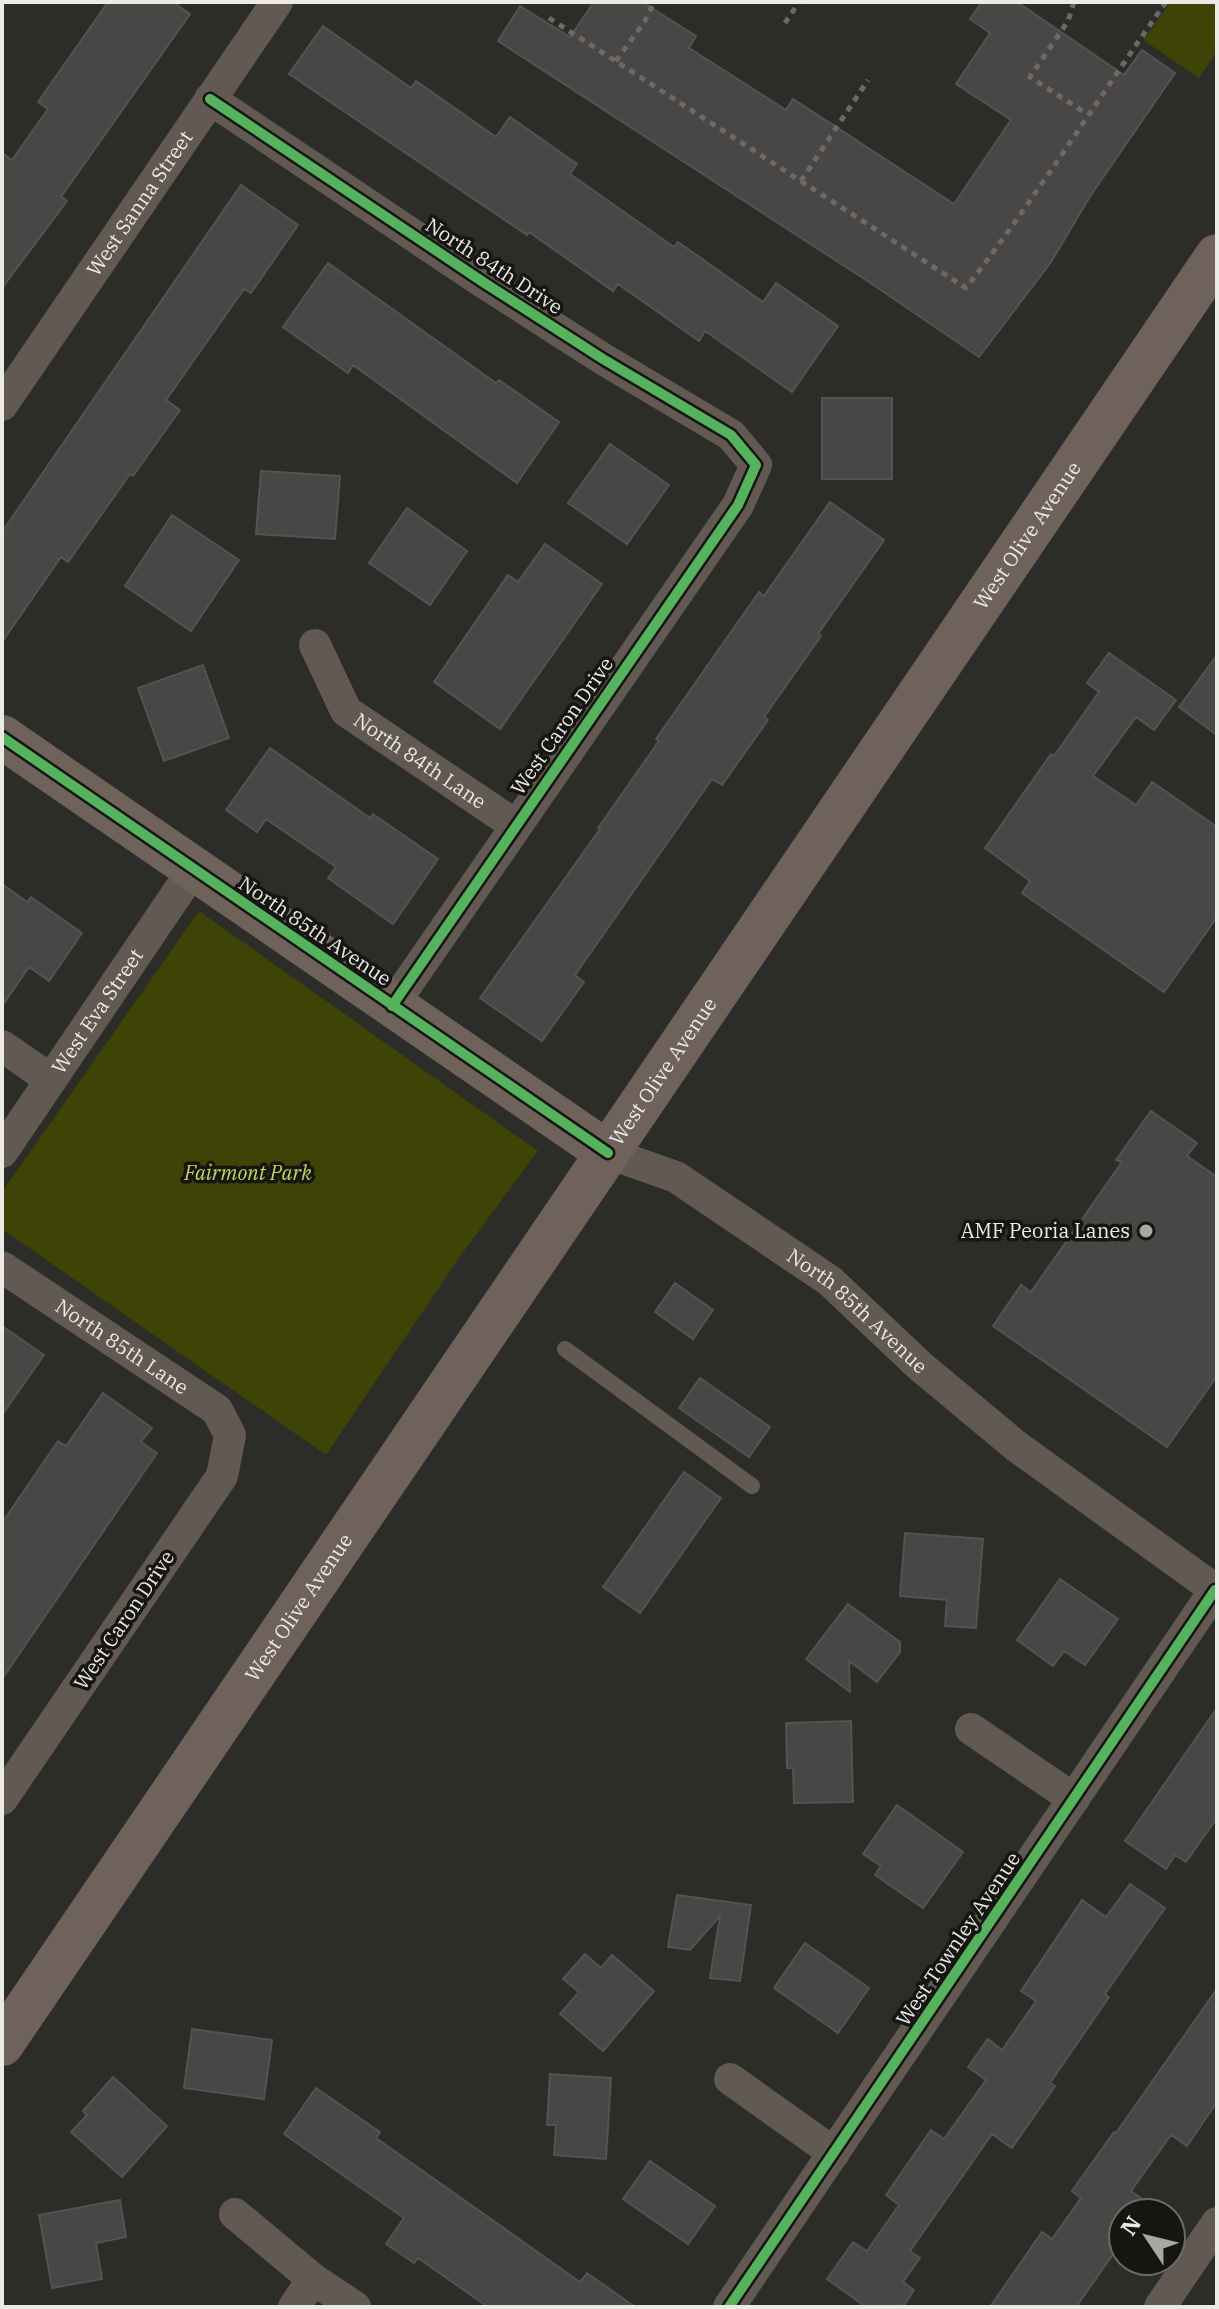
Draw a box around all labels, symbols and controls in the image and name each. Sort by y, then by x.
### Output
street label: West Sanna Street [80,125,198,281]
street label: North 84th Drive [420,211,568,320]
street label: West Olive Avenue [967,456,1087,614]
street label: West Caron Drive [504,652,619,800]
street label: North 84th Lane [349,706,492,815]
street label: North 85th Avenue [234,869,397,992]
street label: West Eva Street [45,943,149,1079]
street label: West Olive Avenue [603,992,722,1150]
park label: Fairmont Park [183,1159,312,1186]
place label: AMF Peoria Lanes [961,1217,1130,1244]
marker: AMF Peoria Lanes [1137,1222,1155,1240]
street label: North 85th Avenue [782,1242,933,1380]
street label: North 85th Lane [50,1292,194,1400]
street label: West Olive Avenue [238,1528,358,1686]
street label: West Caron Drive [67,1545,180,1695]
street label: West Townley Avenue [889,1846,1026,2031]
north arrow [1107,2197,1187,2277]
text: N [1113,2210,1147,2241]

